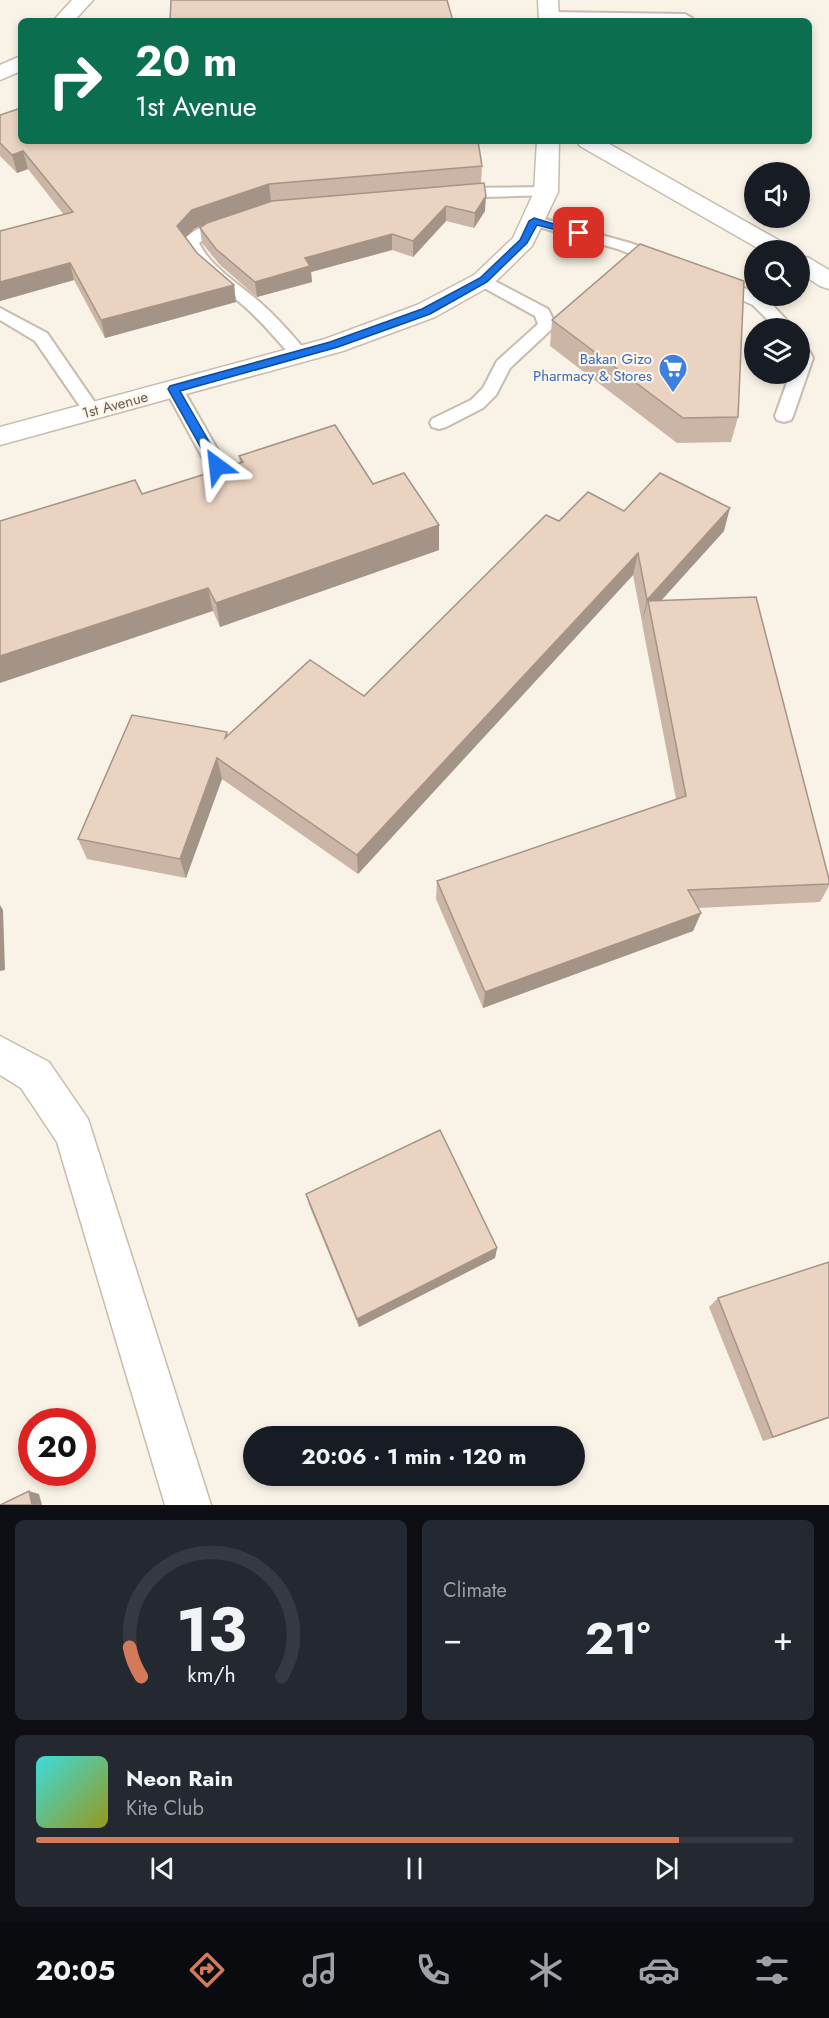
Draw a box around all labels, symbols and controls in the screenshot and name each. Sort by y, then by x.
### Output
text: 20 m [135,31,237,92]
icon: right [36,42,114,120]
text: 1st Avenue [135,87,257,126]
map controls [744,162,810,384]
button: sound [744,162,810,228]
pin [553,207,604,258]
icon: arrive [562,216,595,249]
button: search [744,240,810,306]
button: layers [744,318,810,384]
place label: Bakan Gizo Pharmacy & Stores [533,348,652,387]
supermarket icon: Bakan Gizo Pharmacy & Stores [657,352,689,394]
street label: 1st Avenue [79,386,151,424]
position arrow [185,434,249,498]
speed limit sign: 20 [18,1408,96,1486]
text: 20:06 · 1 min · 120 m [301,1440,527,1472]
text: Climate [443,1576,507,1605]
text: 13 [176,1584,246,1674]
text: 21° [585,1606,650,1671]
text: − [443,1615,462,1662]
text: + [773,1615,793,1662]
text: km/h [187,1659,235,1690]
text: Neon Rain [126,1762,233,1794]
text: Kite Club [126,1794,204,1823]
icon: previous [146,1852,179,1885]
icon: pause [398,1852,431,1885]
icon: next [650,1852,683,1885]
icon: directions [186,1949,228,1991]
icon: music [299,1949,341,1991]
icon: phone [412,1949,454,1991]
icon: climate [525,1949,567,1991]
icon: car [638,1949,680,1991]
icon: filters [751,1949,793,1991]
text: 20:05 [36,1951,115,1990]

